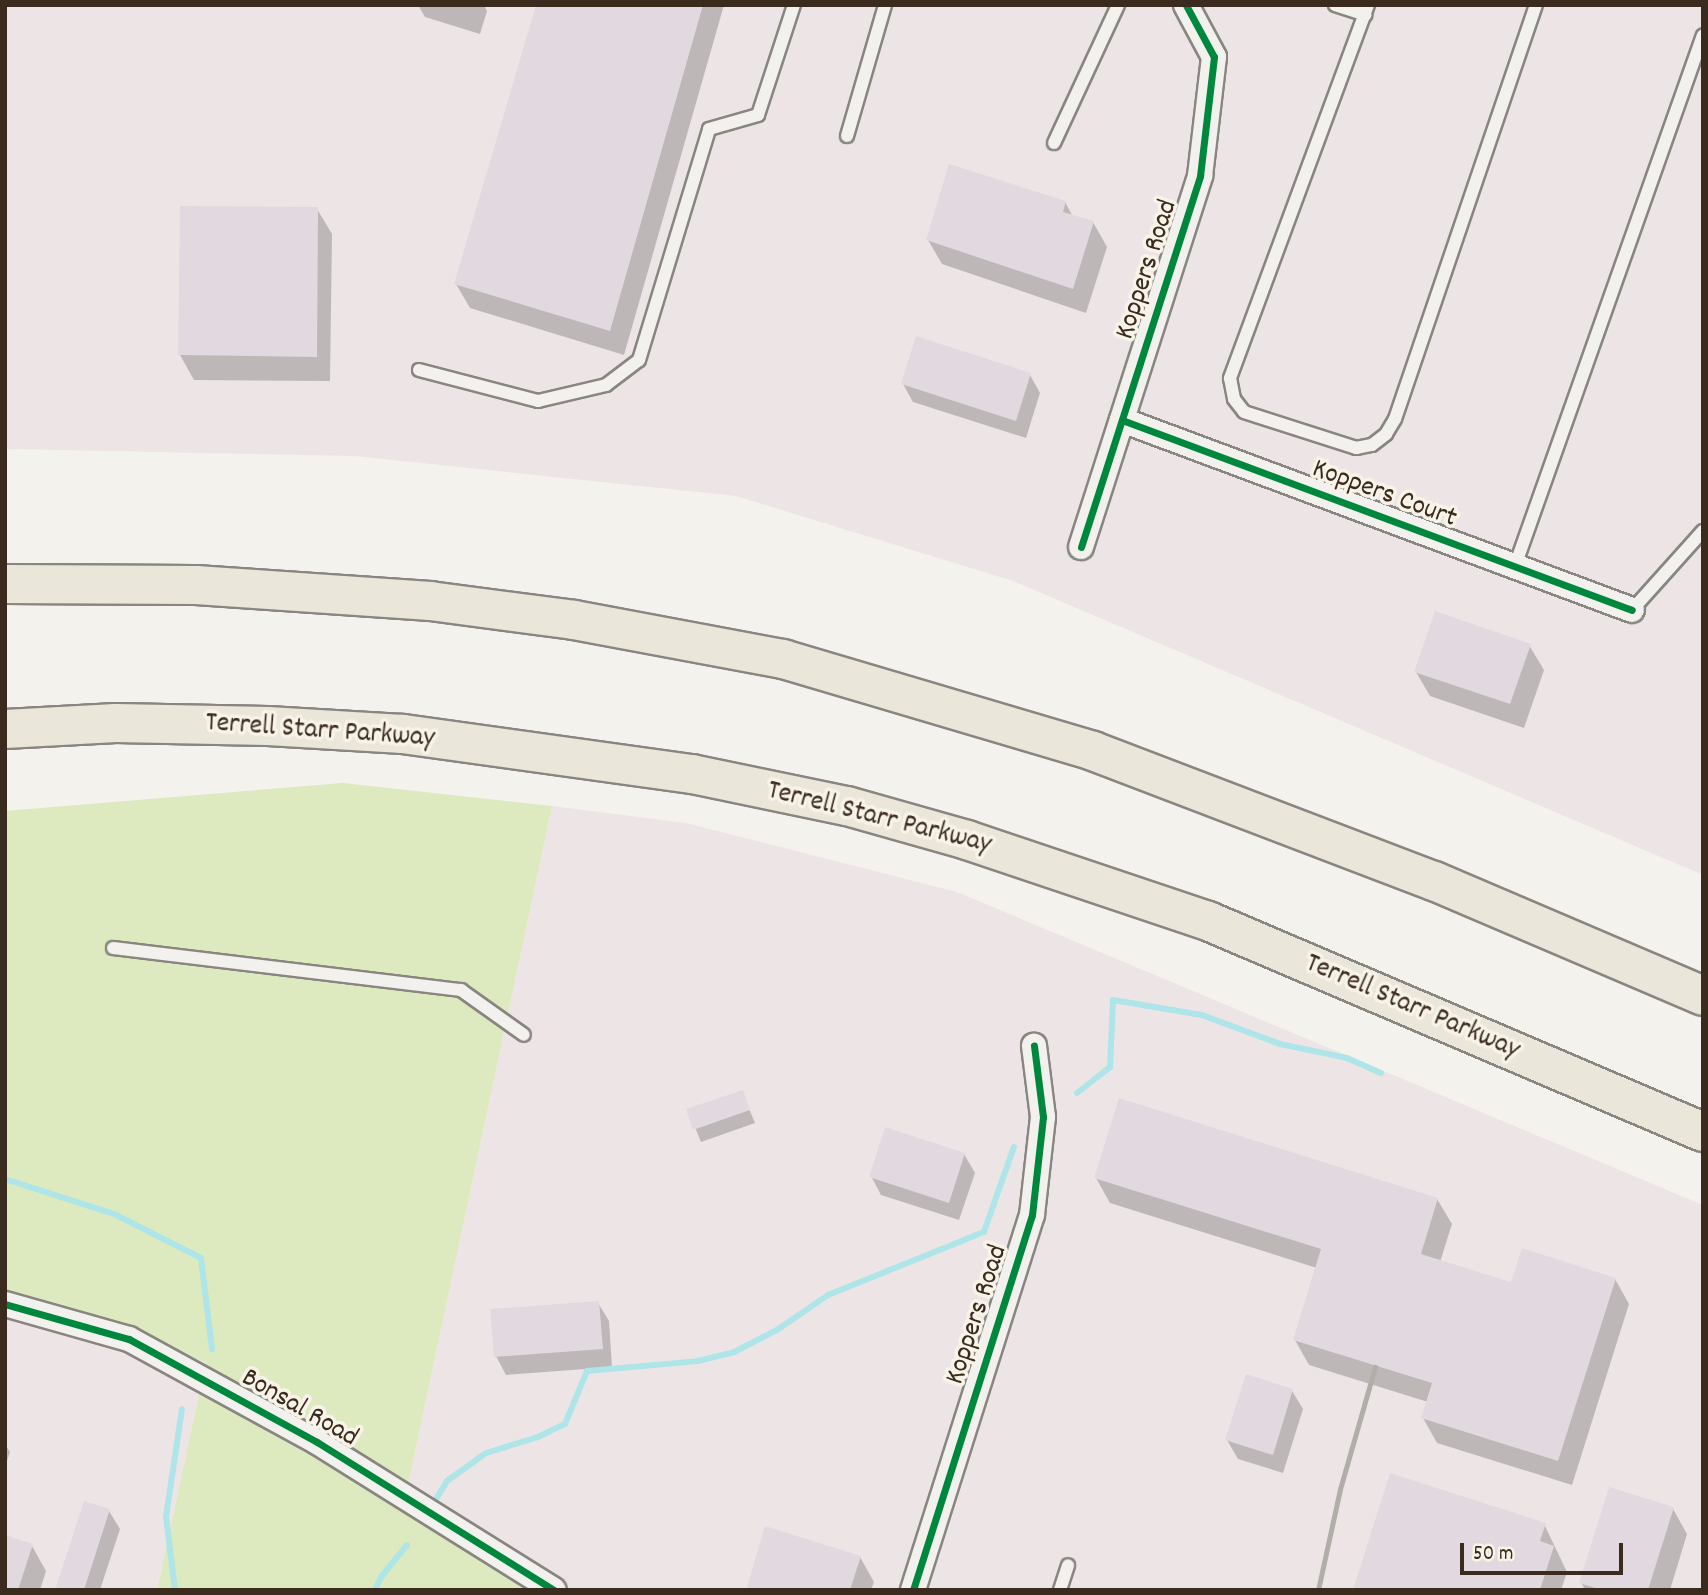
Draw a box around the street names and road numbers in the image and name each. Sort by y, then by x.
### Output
street label: Koppers Road [1110,196,1186,344]
street label: Koppers Court [1307,453,1461,537]
street label: Terrell Starr Parkway [204,707,436,757]
street label: Terrell Starr Parkway [764,775,994,863]
street label: Terrell Starr Parkway [1300,948,1524,1068]
street label: Koppers Road [940,1241,1016,1389]
street label: Bonsal Road [235,1362,363,1456]

